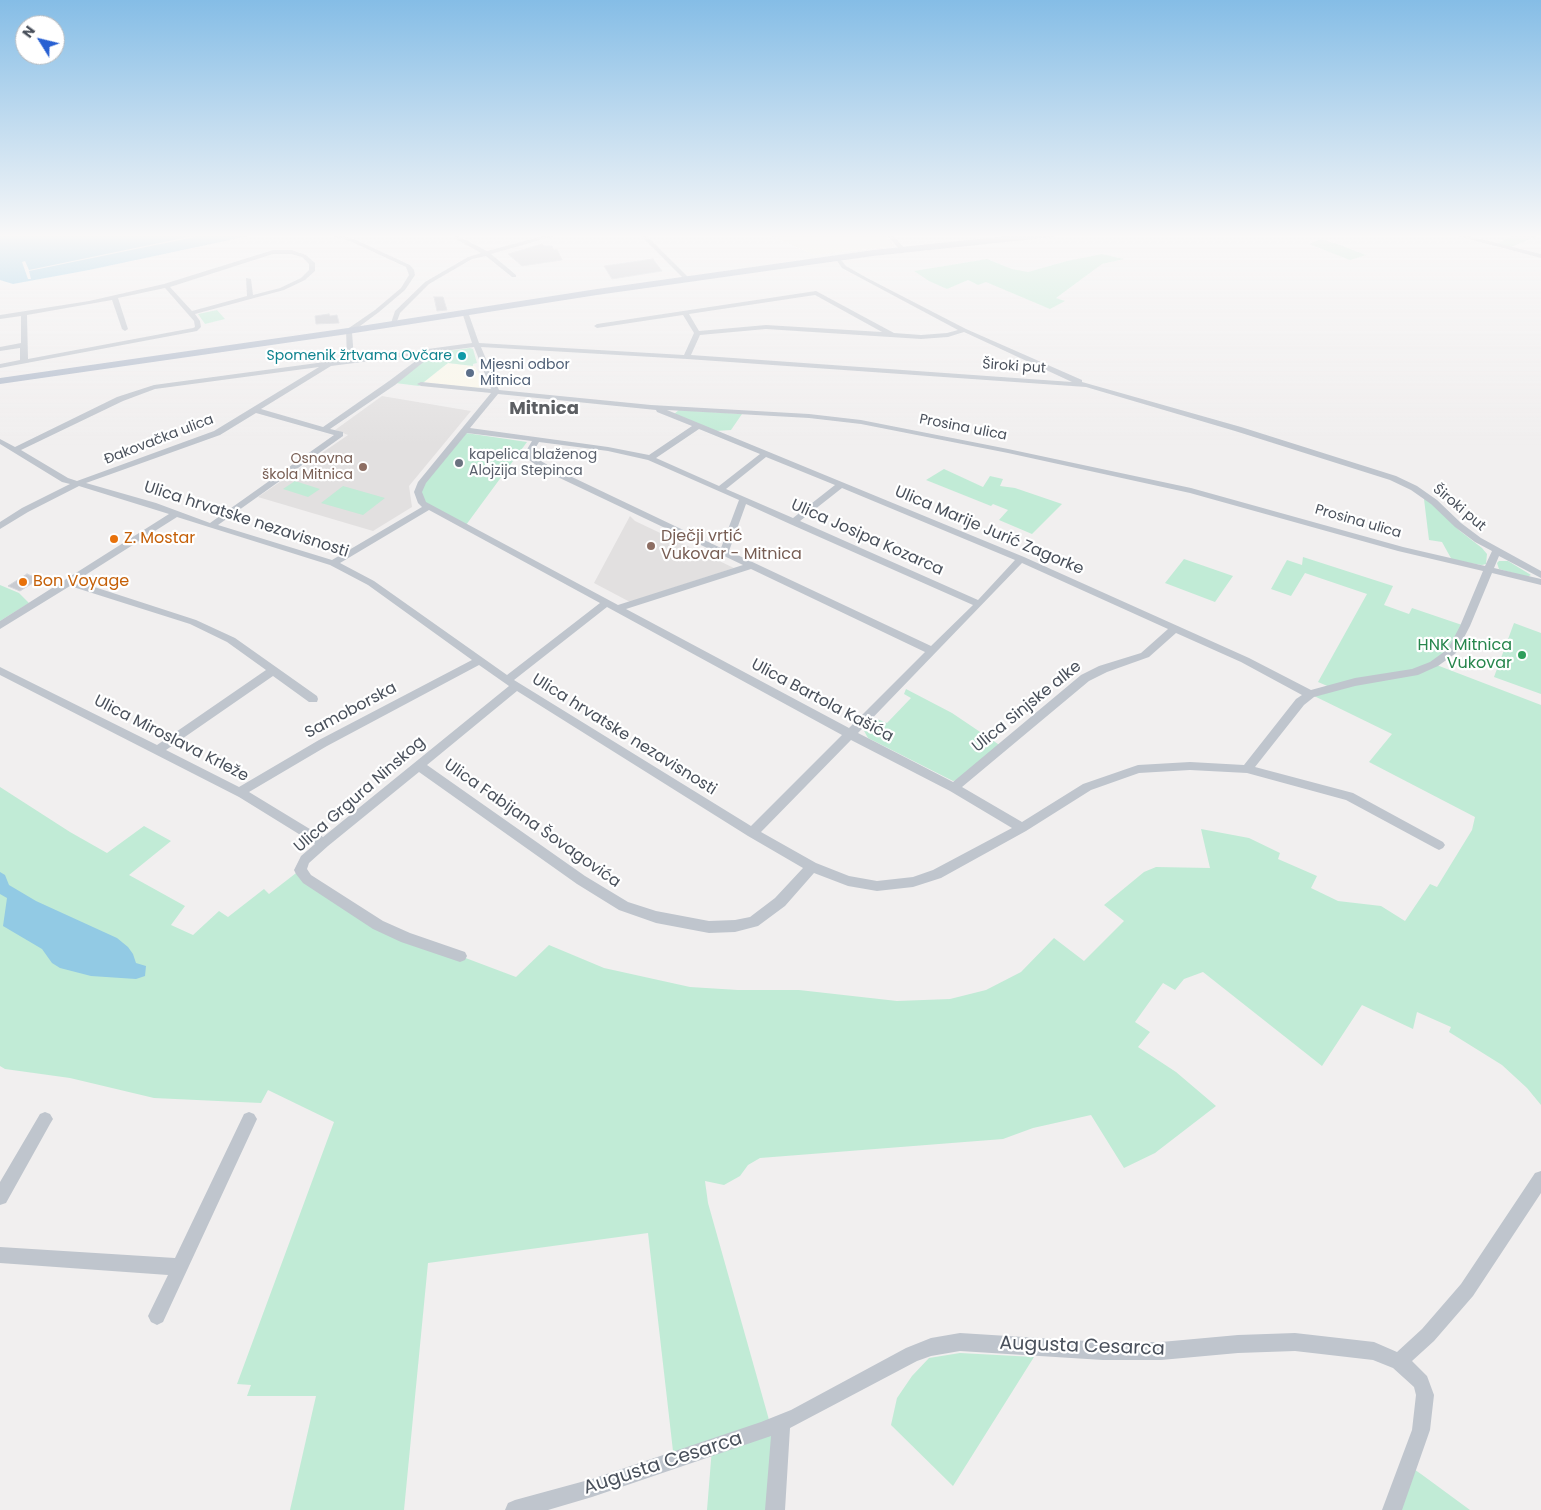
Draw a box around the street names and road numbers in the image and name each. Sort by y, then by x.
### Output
street label: Široki put [982,356,1046,378]
street label: Đakovačka ulica [102,411,216,469]
street label: Prosina ulica [918,411,1008,445]
street label: Ulica hrvatske nezavisnosti [141,478,351,562]
street label: Široki put [1429,481,1489,535]
street label: Ulica Marije Jurić Zagorke [892,482,1086,580]
street label: Ulica Josipa Kozarca [788,496,946,580]
street label: Prosina ulica [1313,502,1403,542]
street label: Ulica Bartola Kašića [748,655,896,747]
street label: Ulica Sinjske alke [969,657,1085,757]
street label: Ulica hrvatske nezavisnosti [528,670,720,800]
street label: Samoborska [302,679,400,743]
street label: Ulica Miroslava Krleže [90,692,252,786]
street label: Ulica Grgura Ninskog [291,733,429,857]
street label: Ulica Fabijana Šovagovića [440,756,624,892]
street label: Augusta Cesarca [999,1333,1165,1361]
street label: Augusta Cesarca [581,1428,745,1500]

